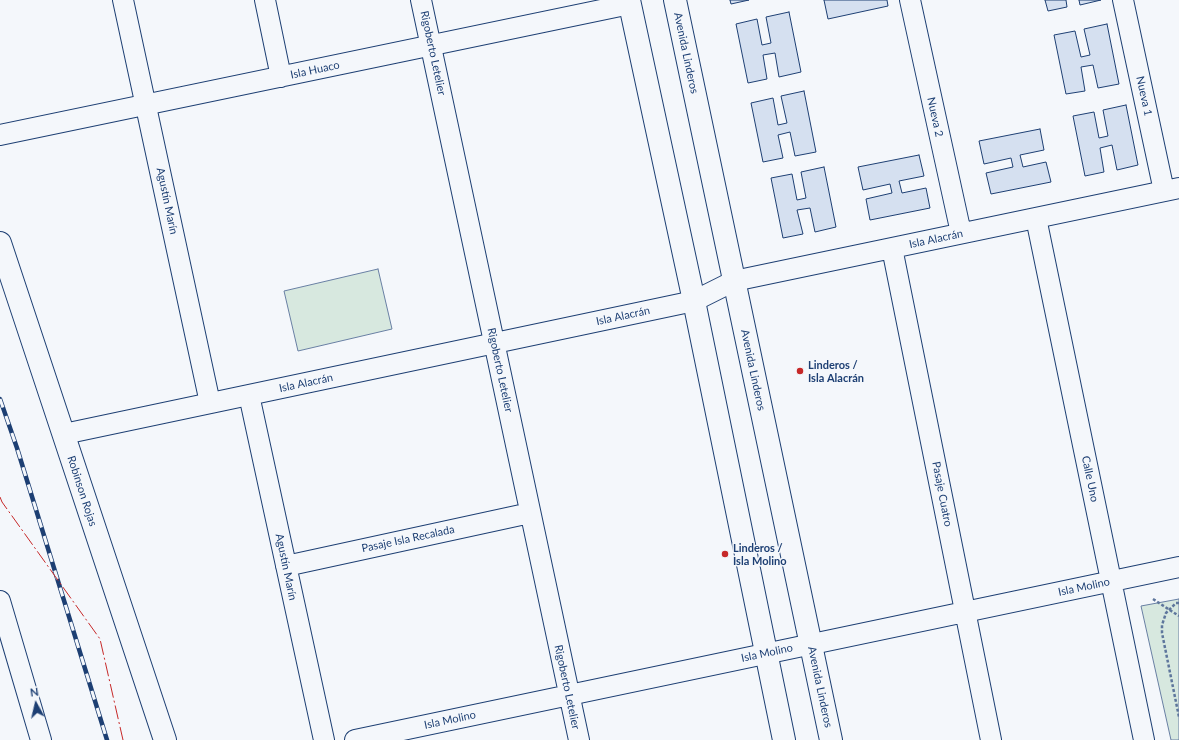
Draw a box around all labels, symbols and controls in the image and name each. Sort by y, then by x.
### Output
street label: Rigoberto Letelier [418,10,448,96]
street label: Avenida Linderos [671,11,701,95]
street label: Isla Huaco [289,58,341,82]
street label: Nueva 1 [1133,75,1155,117]
street label: Nueva 2 [924,96,946,138]
street label: Agustín Marín [153,166,181,236]
street label: Isla Alacrán [908,227,964,251]
street label: Isla Alacrán [595,304,651,328]
street label: Rigoberto Letelier [485,327,515,413]
street label: Avenida Linderos [738,328,768,412]
place label: Linderos / Isla Alacrán [808,358,864,384]
marker: Linderos / Isla Alacrán [795,366,805,376]
street label: Isla Alacrán [278,371,334,395]
street label: Robinson Rojas [64,454,100,528]
street label: Calle Uno [1079,455,1101,503]
street label: Pasaje Cuatro [929,460,955,528]
street label: Pasaje Isla Recalada [360,523,456,555]
street label: Agustín Marín [272,532,300,602]
place label: Linderos / Isla Molino [733,541,787,567]
marker: Linderos / Isla Molino [720,549,730,559]
street label: Isla Molino [1057,575,1111,599]
street label: Isla Molino [740,641,794,665]
street label: Rigoberto Letelier [552,644,582,730]
street label: Avenida Linderos [805,645,835,729]
north arrow [16,684,56,724]
text: N [29,685,39,699]
street label: Isla Molino [423,708,477,732]

